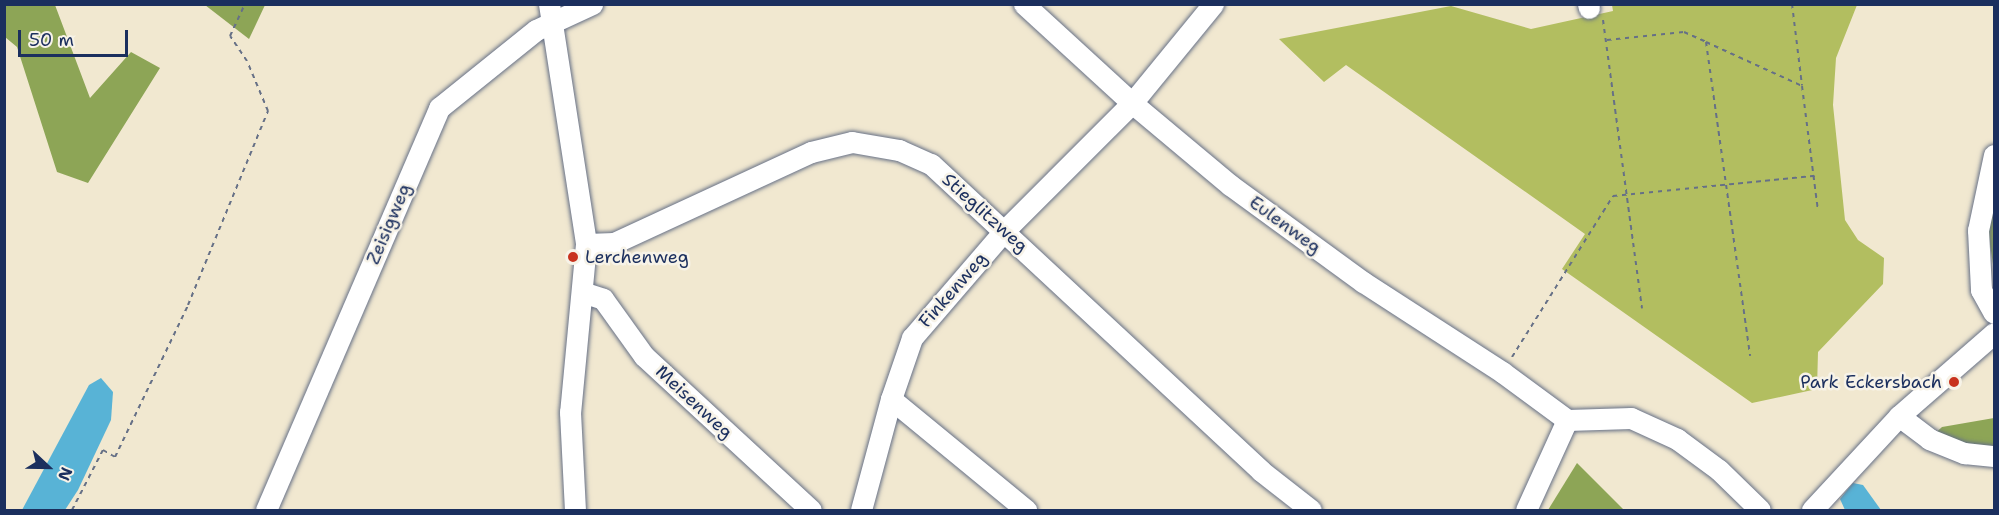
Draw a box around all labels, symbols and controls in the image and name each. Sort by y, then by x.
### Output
scale bar [21,18,130,56]
text: 50 m [29,28,74,52]
street label: Stieglitzweg [938,169,1032,257]
street label: Zeisigweg [362,180,416,268]
street label: Eulenweg [1245,192,1325,258]
place label: Lerchenweg [585,246,689,268]
street label: Finkenweg [914,248,992,332]
marker: Lerchenweg [566,250,580,264]
street label: Meisenweg [651,361,737,443]
place label: Park Eckersbach [1800,371,1942,393]
marker: Park Eckersbach [1947,375,1961,389]
north arrow [18,437,78,497]
text: N [53,464,77,484]

